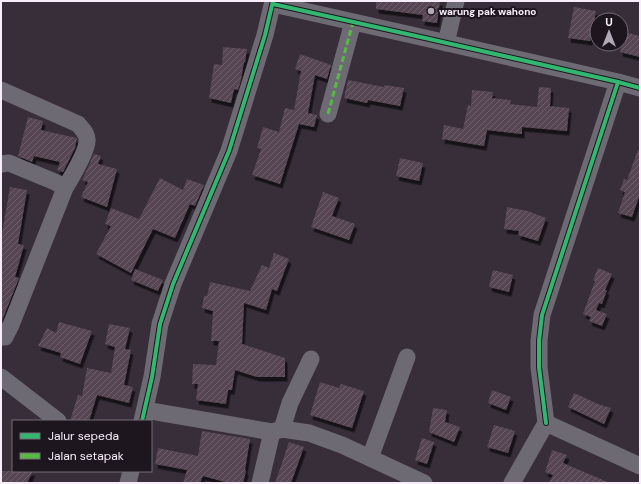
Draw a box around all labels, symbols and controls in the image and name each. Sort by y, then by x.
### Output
place label: warung pak wahono [439,5,536,18]
marker: warung pak wahono [426,6,436,16]
north arrow [589,12,629,52]
text: U [605,15,613,29]
legend [12,420,152,472]
text: Jalur sepeda [48,428,119,444]
text: Jalan setapak [48,448,124,464]

